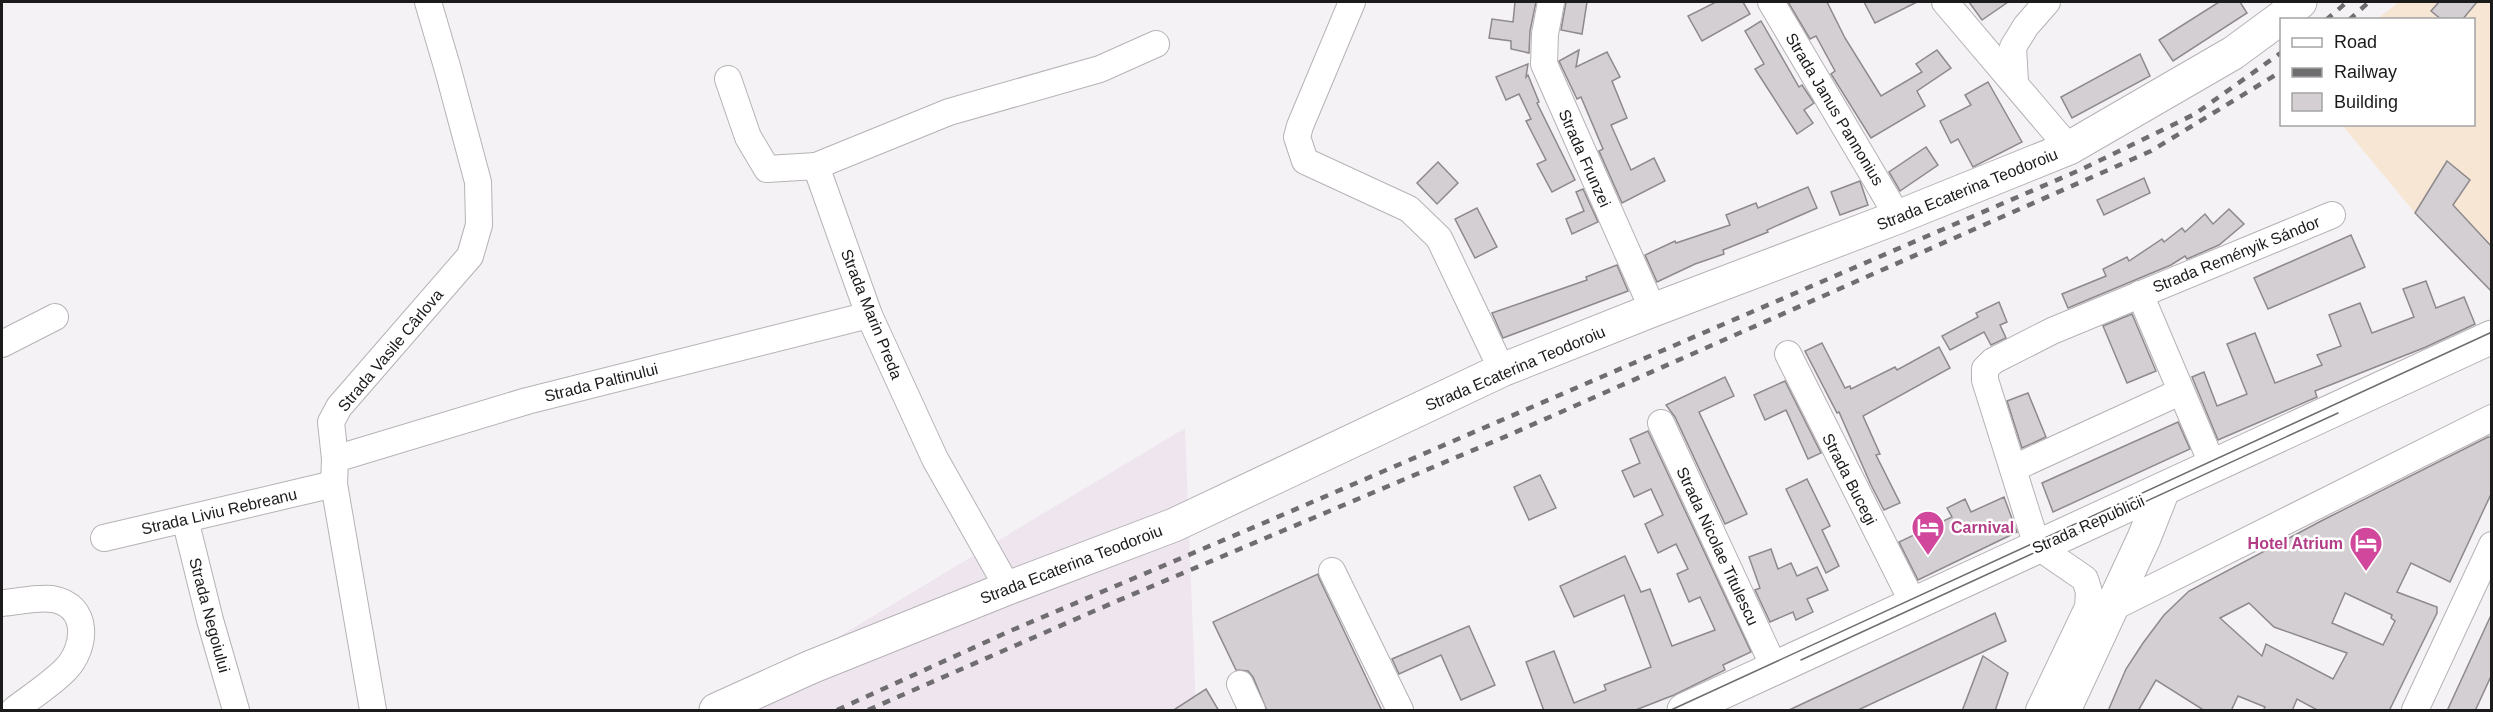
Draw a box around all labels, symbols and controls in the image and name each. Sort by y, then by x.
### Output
legend [2280,18,2475,126]
street label: Strada Janus Pannonius [1782,30,1887,188]
text: Road [2334,32,2377,52]
text: Railway [2334,62,2397,82]
text: Building [2334,92,2398,112]
street label: Strada Frunzei [1555,107,1614,210]
street label: Strada Ecaterina Teodoroiu [1874,145,2060,234]
street label: Strada Reményik Sándor [2150,213,2323,296]
street label: Strada Marin Preda [838,247,905,382]
street label: Strada Vasile Cârlova [335,286,446,415]
street label: Strada Ecaterina Teodoroiu [1423,323,1608,414]
street label: Strada Paltinului [543,360,660,405]
street label: Strada Bucegi [1819,431,1880,528]
street label: Strada Nicolae Titulescu [1673,464,1762,628]
street label: Strada Liviu Rebreanu [140,485,299,538]
street label: Strada Republicii [2029,492,2147,557]
hotel icon: Carnival [1910,509,1946,556]
place label: Carnival [1951,519,2014,536]
street label: Strada Ecaterina Teodoroiu [978,522,1165,607]
hotel icon: Hotel Atrium [2348,525,2384,572]
place label: Hotel Atrium [2248,535,2343,552]
street label: Strada Negoiului [186,556,233,674]

